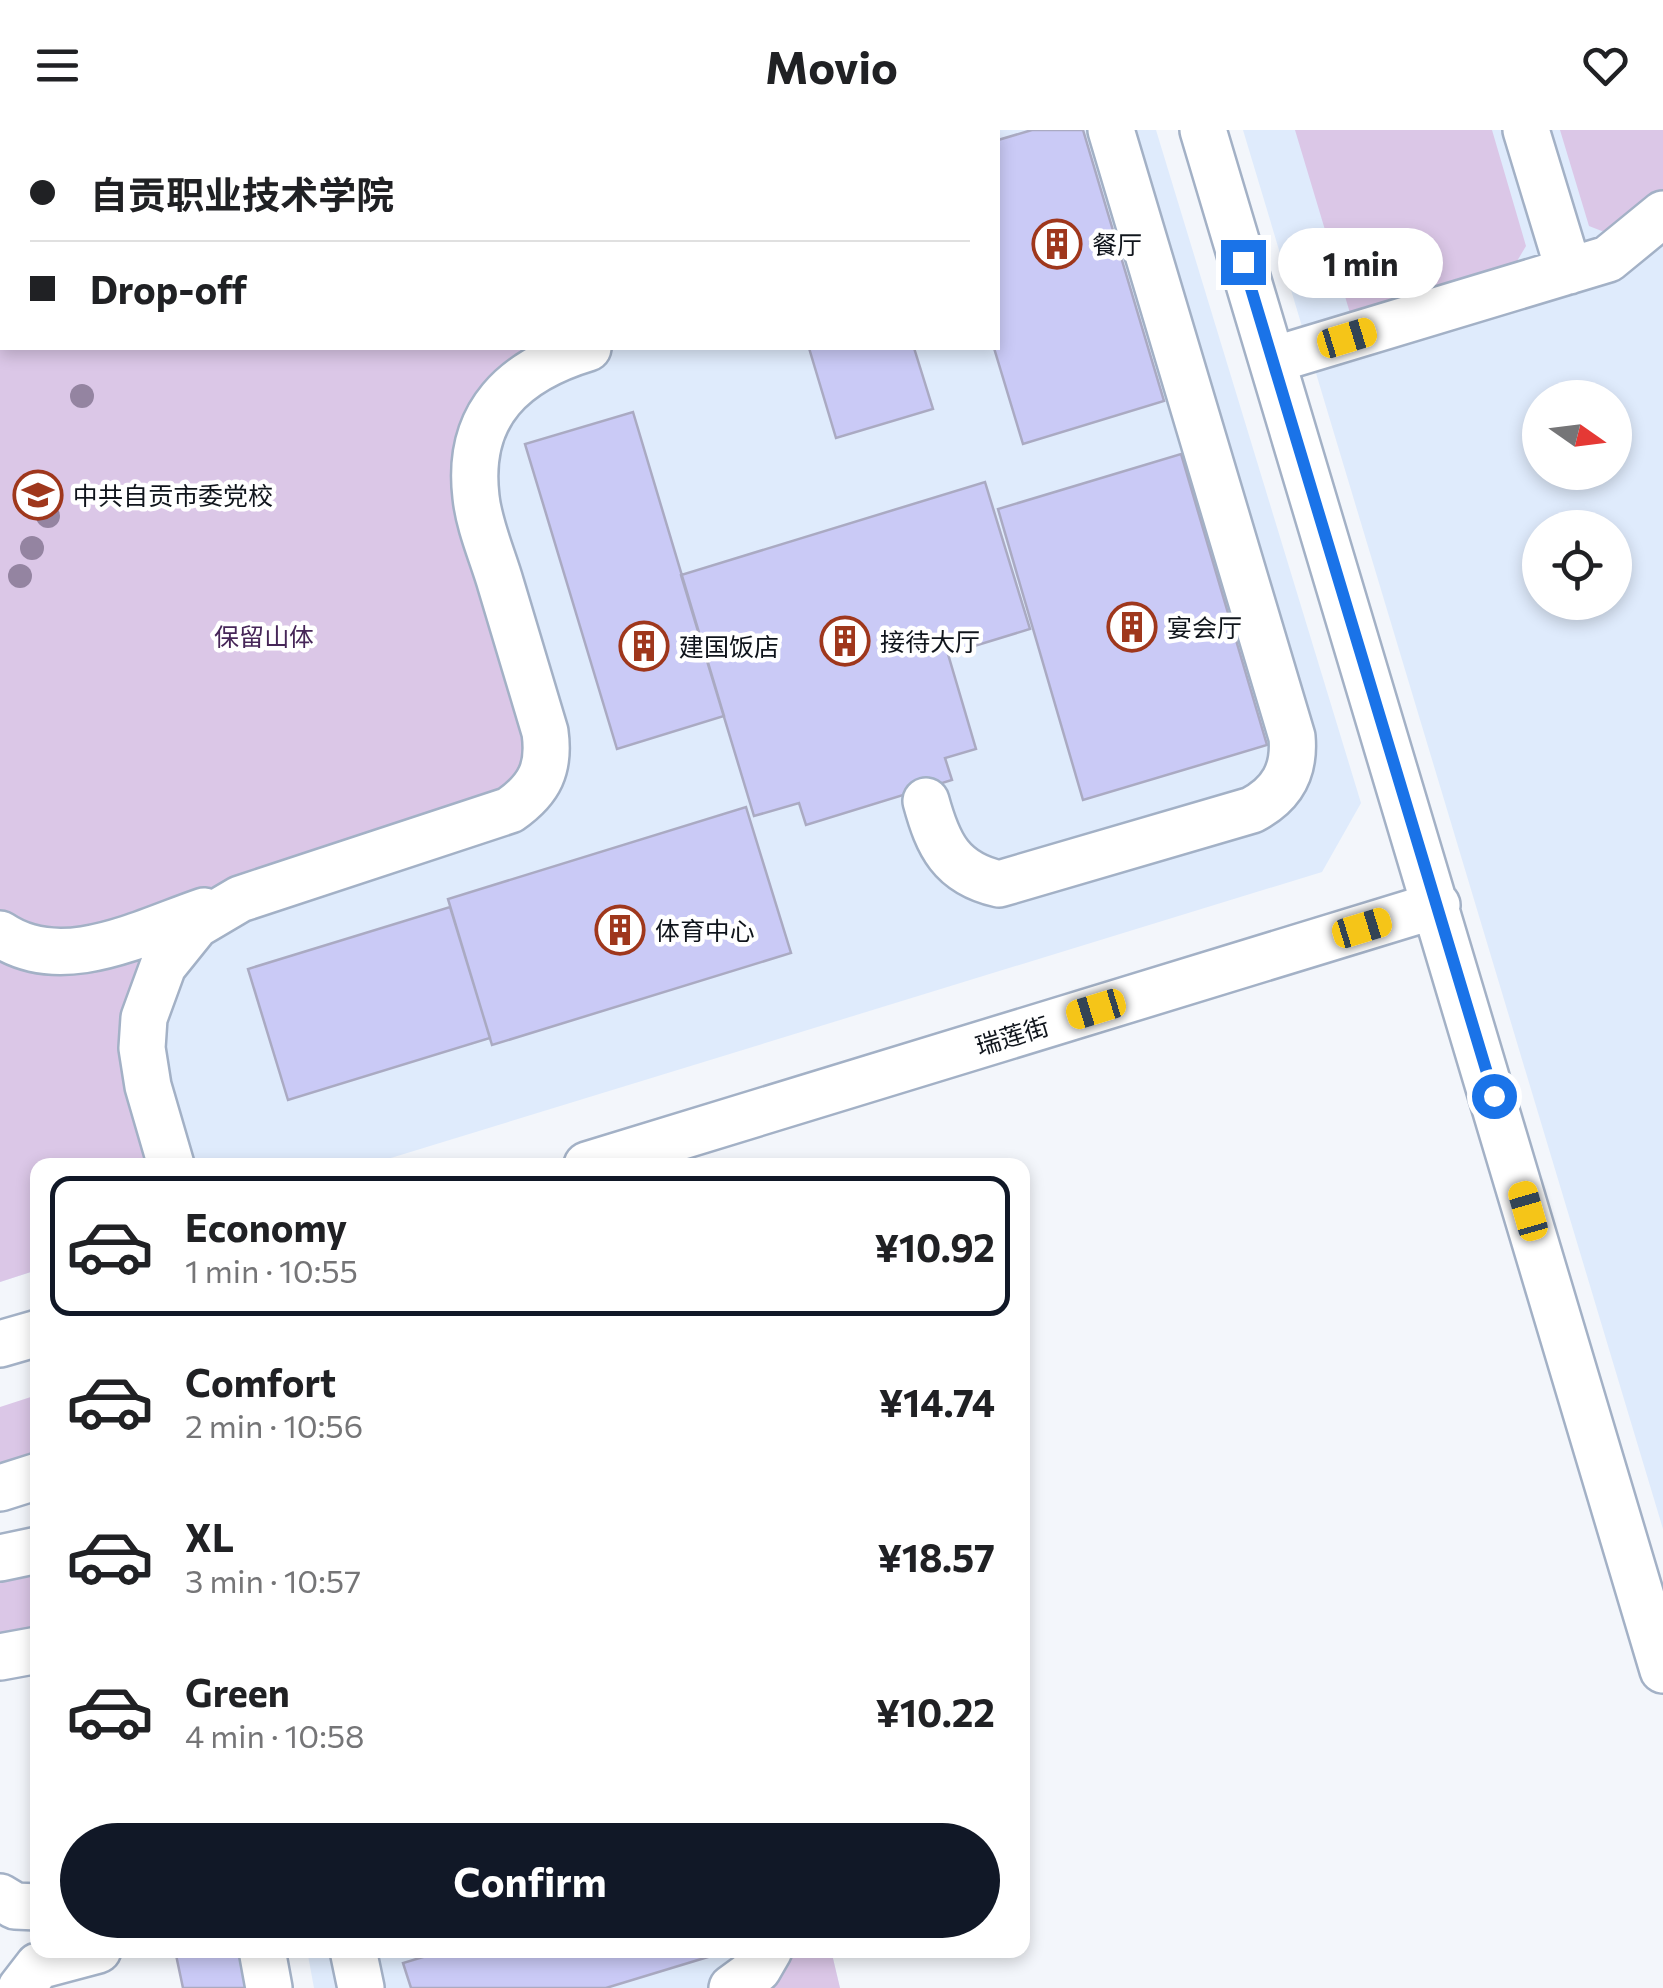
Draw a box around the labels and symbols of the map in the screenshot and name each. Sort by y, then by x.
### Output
building icon: 餐厅 [1031,218,1083,270]
callout: 1 min [1278,227,1443,297]
place label: 餐厅 [1092,229,1142,259]
route end [1221,240,1266,285]
car [1314,315,1380,361]
north arrow [1522,380,1632,490]
school or university icon: 中共自贡市委党校 [12,469,64,521]
place label: 中共自贡市委党校 [73,480,273,510]
building icon: 宴会厅 [1106,601,1158,653]
place label: 宴会厅 [1167,612,1242,642]
building icon: 接待大厅 [819,615,871,667]
building icon: 建国饭店 [618,620,670,672]
park label: 保留山体 [214,621,314,651]
place label: 接待大厅 [880,626,980,656]
place label: 建国饭店 [679,631,779,661]
building icon: 体育中心 [594,904,646,956]
car [1329,905,1395,951]
place label: 体育中心 [655,915,755,945]
car [1063,986,1129,1032]
street label: 瑞莲街 [972,1010,1052,1060]
route start [1472,1074,1517,1119]
car [1505,1178,1551,1244]

